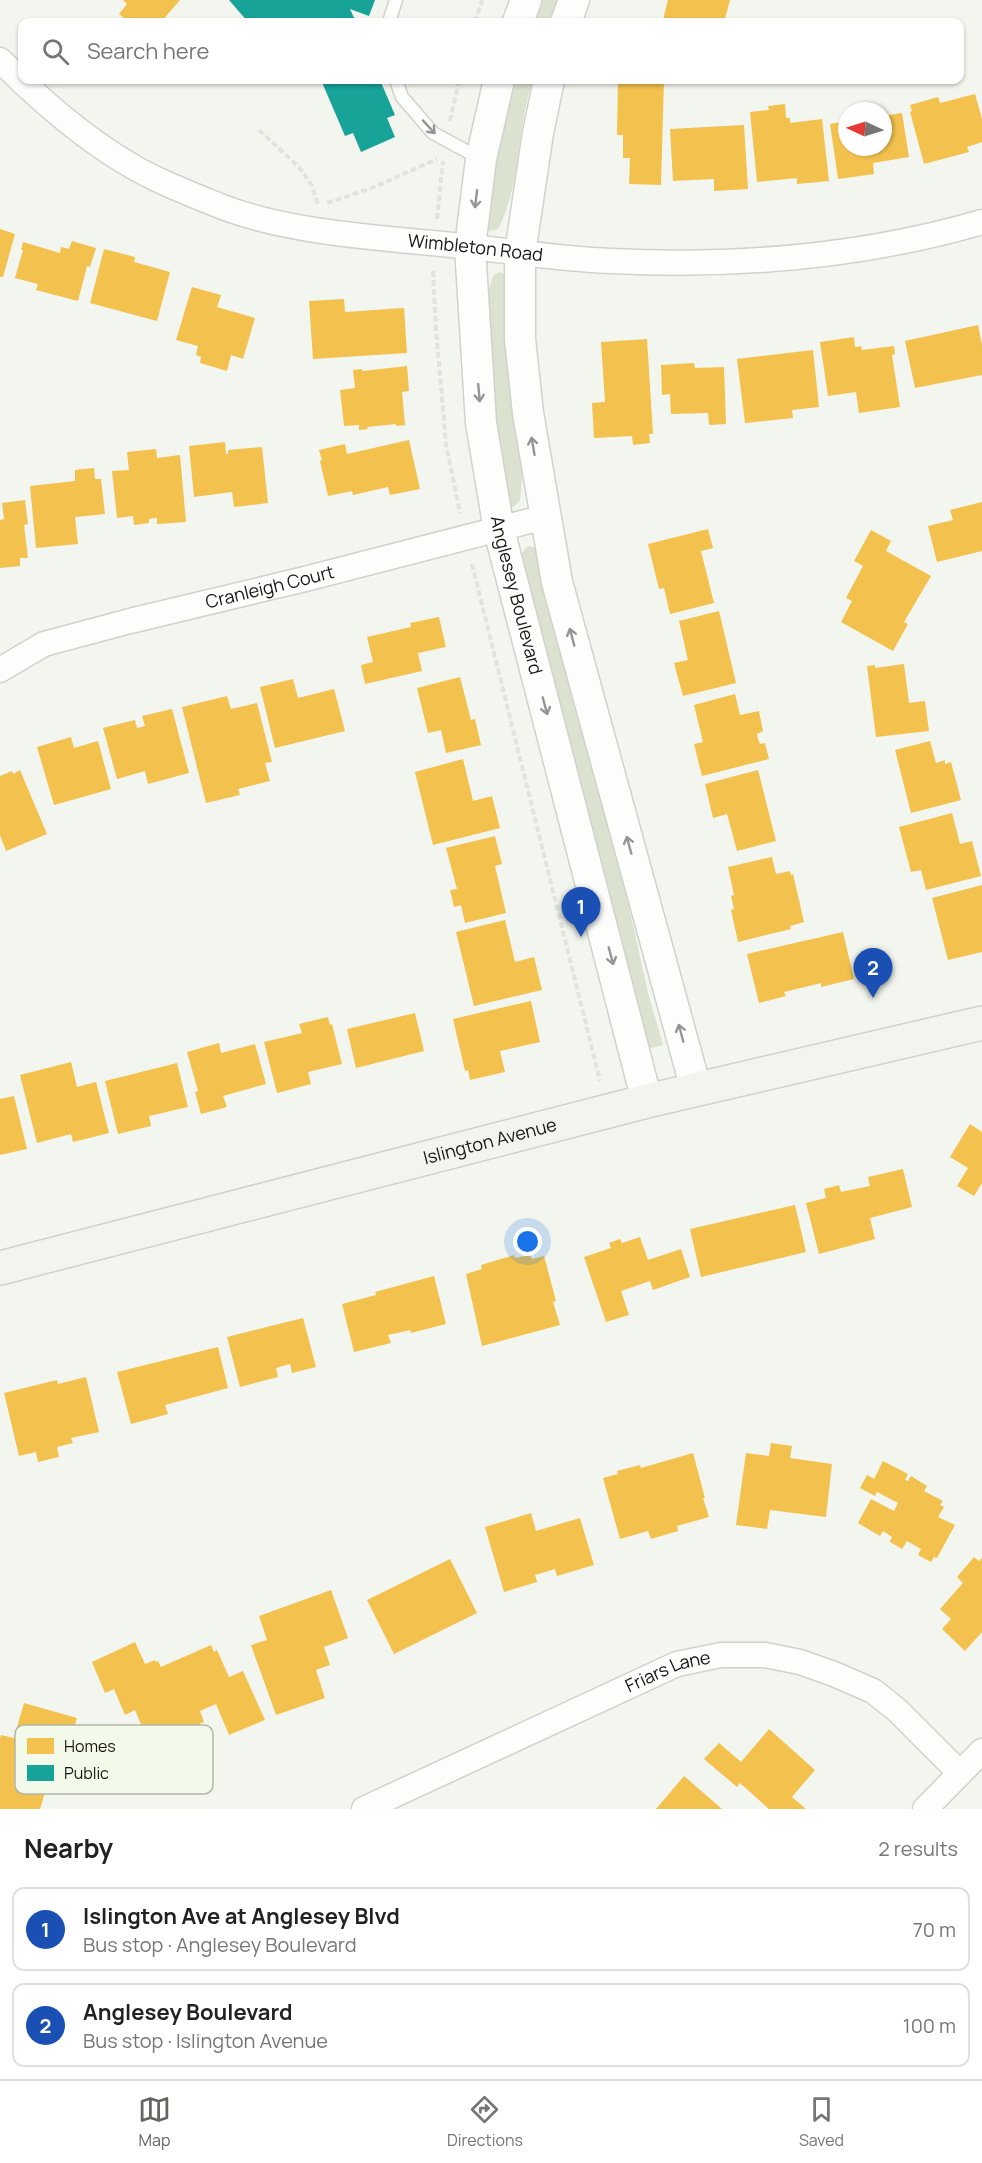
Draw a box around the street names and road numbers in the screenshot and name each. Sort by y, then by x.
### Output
street label: Wimbleton Road [407,228,544,266]
street label: Anglesey Boulevard [486,514,549,677]
street label: Cranleigh Court [203,559,337,613]
street label: Islington Avenue [420,1112,559,1169]
street label: Friars Lane [621,1645,712,1697]

